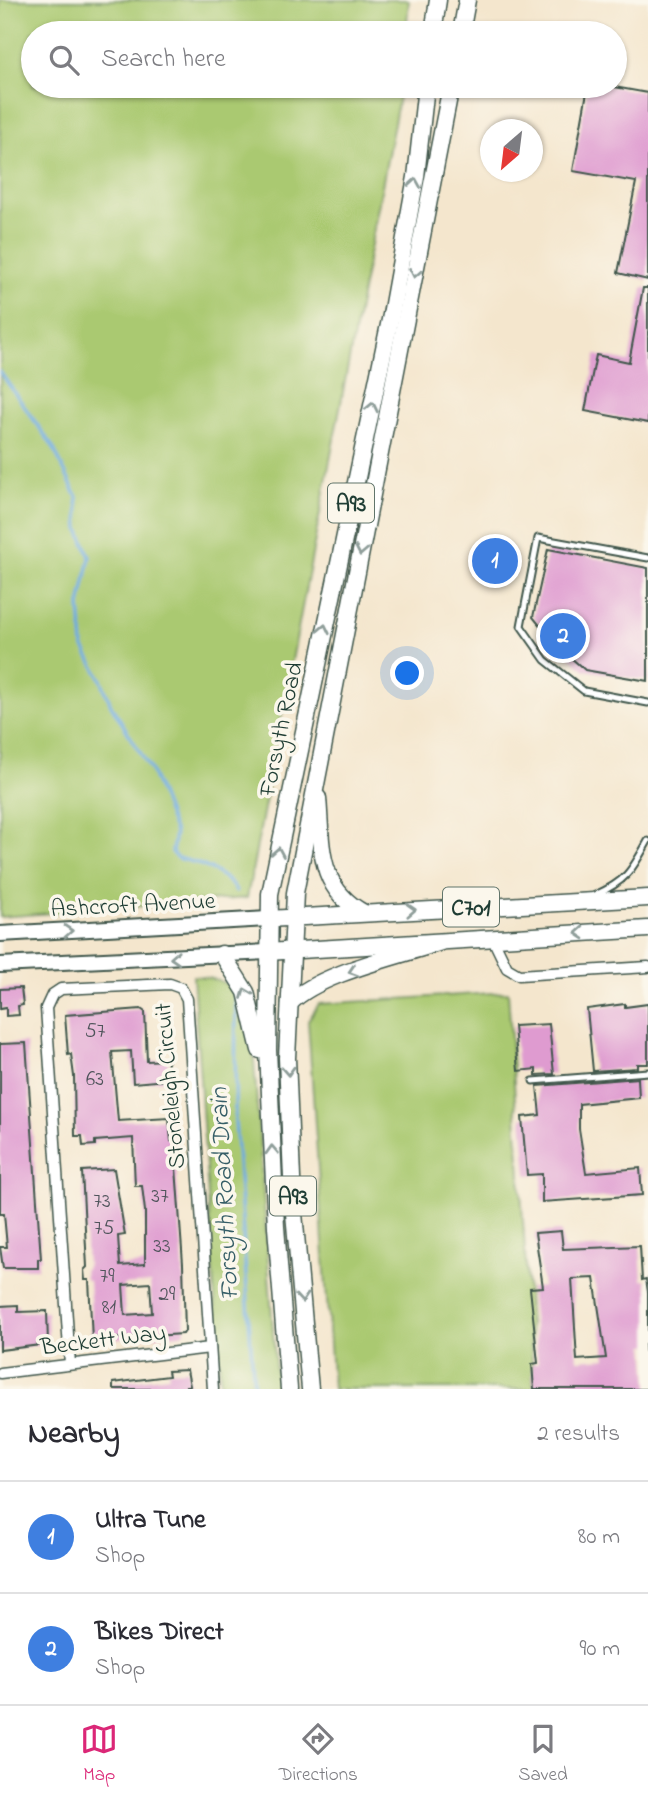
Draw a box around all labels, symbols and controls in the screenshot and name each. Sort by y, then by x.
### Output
search box [21,21,627,98]
icon: search [45,41,83,79]
text: Search here [101,41,226,79]
north arrow [480,119,543,182]
one-way arrow [407,177,422,189]
one-way arrow [408,267,423,279]
one-way arrow [364,401,379,413]
road number: A93 [328,484,374,523]
pin: 1 [472,535,518,587]
one-way arrow [354,545,369,557]
pin: 2 [540,610,586,662]
one-way arrow [315,623,330,635]
your location [390,656,424,690]
street label: Forsyth Road [251,659,315,801]
one-way arrow [270,846,285,858]
street label: Ashcroft Avenue [50,885,217,928]
road number: C701 [443,888,499,926]
one-way arrow [405,903,416,918]
one-way arrow [63,923,74,938]
one-way arrow [574,926,585,941]
one-way arrow [169,950,180,965]
one-way arrow [347,963,360,977]
one-way arrow [240,988,254,1000]
street label: Stoneleigh Circuit [147,1001,196,1170]
house number: 57 [85,1017,106,1047]
house number: 63 [86,1065,104,1095]
one-way arrow [280,1066,295,1077]
water label: Forsyth Road Drain [201,1085,251,1301]
one-way arrow [265,1144,280,1155]
road number: A93 [270,1176,316,1216]
house number: 37 [151,1182,169,1212]
house number: 73 [93,1187,111,1217]
house number: 75 [94,1214,114,1244]
house number: 33 [153,1232,171,1262]
house number: 79 [100,1262,115,1292]
house number: 29 [159,1280,176,1310]
house number: 81 [102,1293,117,1323]
one-way arrow [294,1293,309,1304]
street label: Beckett Way [38,1316,168,1368]
text: Nearby [28,1413,120,1457]
text: 2 results [537,1418,620,1451]
text: Ultra Tune [95,1502,206,1540]
text: 1 [47,1521,55,1554]
text: 80 m [578,1521,620,1554]
text: Shop [95,1540,145,1573]
text: Bikes Direct [95,1614,224,1652]
text: 2 [45,1633,57,1666]
text: 90 m [580,1633,620,1666]
text: Shop [95,1652,145,1685]
tab: Map [80,1720,118,1789]
tab: Directions [279,1720,358,1789]
tab: Saved [518,1720,568,1789]

